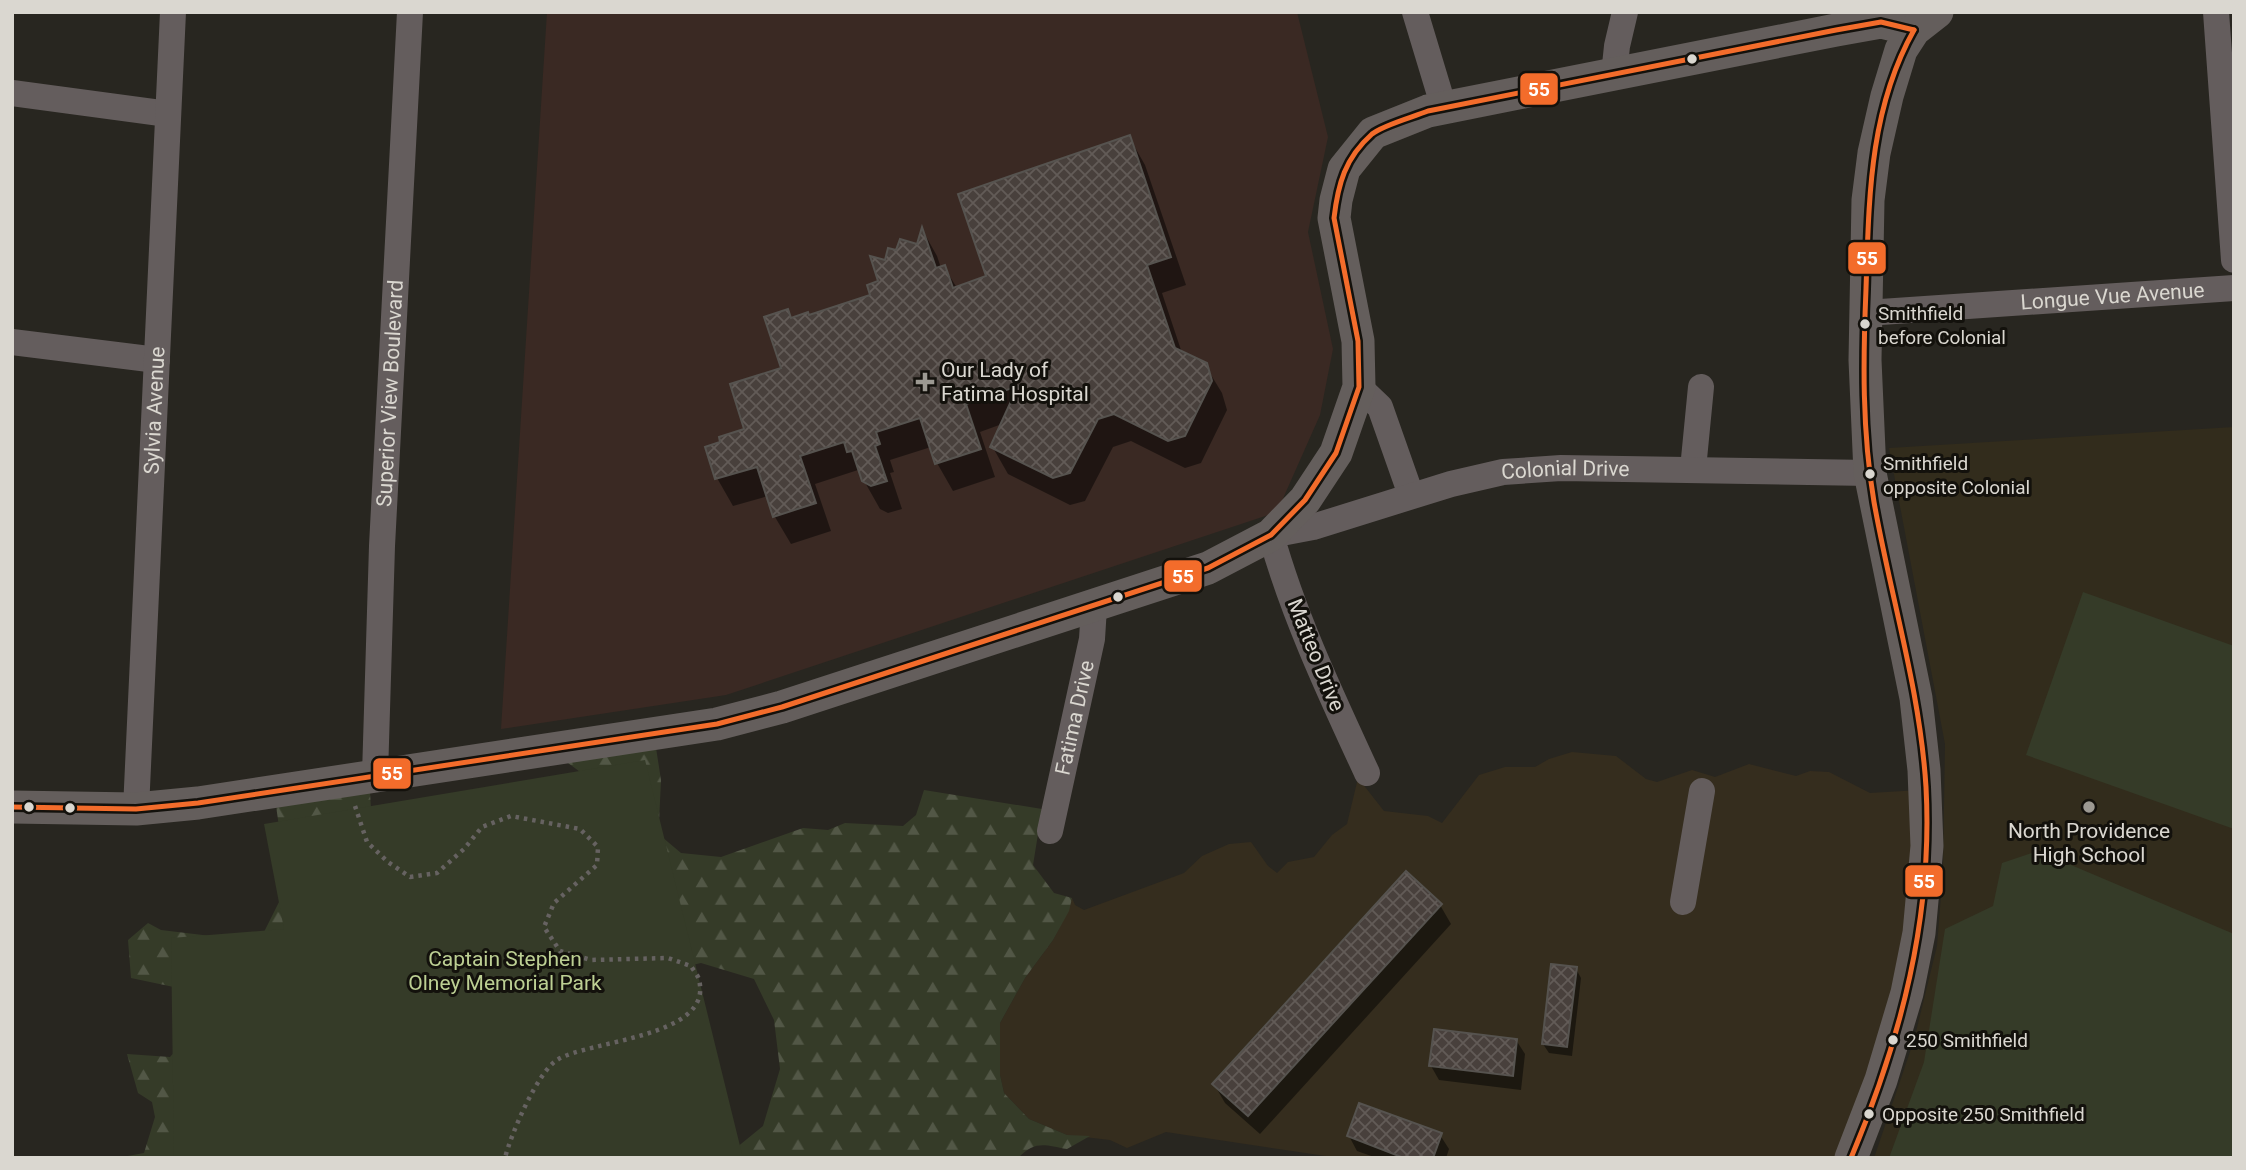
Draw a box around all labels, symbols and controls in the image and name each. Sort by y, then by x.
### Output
unlabelled marker [1685,52,1699,66]
line badge: 55 [1519,72,1559,106]
text: 55 [1528,78,1550,101]
line badge: 55 [1847,241,1887,275]
text: 55 [1856,247,1878,270]
street label: Longue Vue Avenue [2020,278,2205,314]
street label: Superior View Boulevard [372,279,408,507]
place label: Smithfield before Colonial [1878,302,2006,349]
marker: Smithfield before Colonial [1858,317,1872,331]
street label: Sylvia Avenue [140,346,169,475]
place label: Our Lady of Fatima Hospital [941,358,1089,406]
marker: Our Lady of Fatima Hospital [915,372,935,392]
place label: Smithfield opposite Colonial [1883,452,2030,499]
street label: Colonial Drive [1500,456,1630,484]
marker: Smithfield opposite Colonial [1863,467,1877,481]
line badge: 55 [1163,559,1203,593]
text: 55 [1172,565,1194,588]
unlabelled marker [1111,590,1125,604]
street label: Matteo Drive [1283,595,1349,715]
street label: Fatima Drive [1051,658,1099,777]
line badge: 55 [372,757,412,790]
text: 55 [381,762,403,785]
marker: North Providence High School [2081,799,2097,815]
unlabelled marker [22,800,36,814]
unlabelled marker [63,801,77,815]
place label: North Providence High School [2008,819,2170,867]
line badge: 55 [1904,864,1944,898]
text: 55 [1913,870,1935,893]
park label: Captain Stephen Olney Memorial Park [408,947,602,995]
place label: 250 Smithfield [1906,1029,2028,1052]
marker: 250 Smithfield [1886,1033,1900,1047]
place label: Opposite 250 Smithfield [1882,1103,2085,1126]
marker: Opposite 250 Smithfield [1862,1107,1876,1121]

